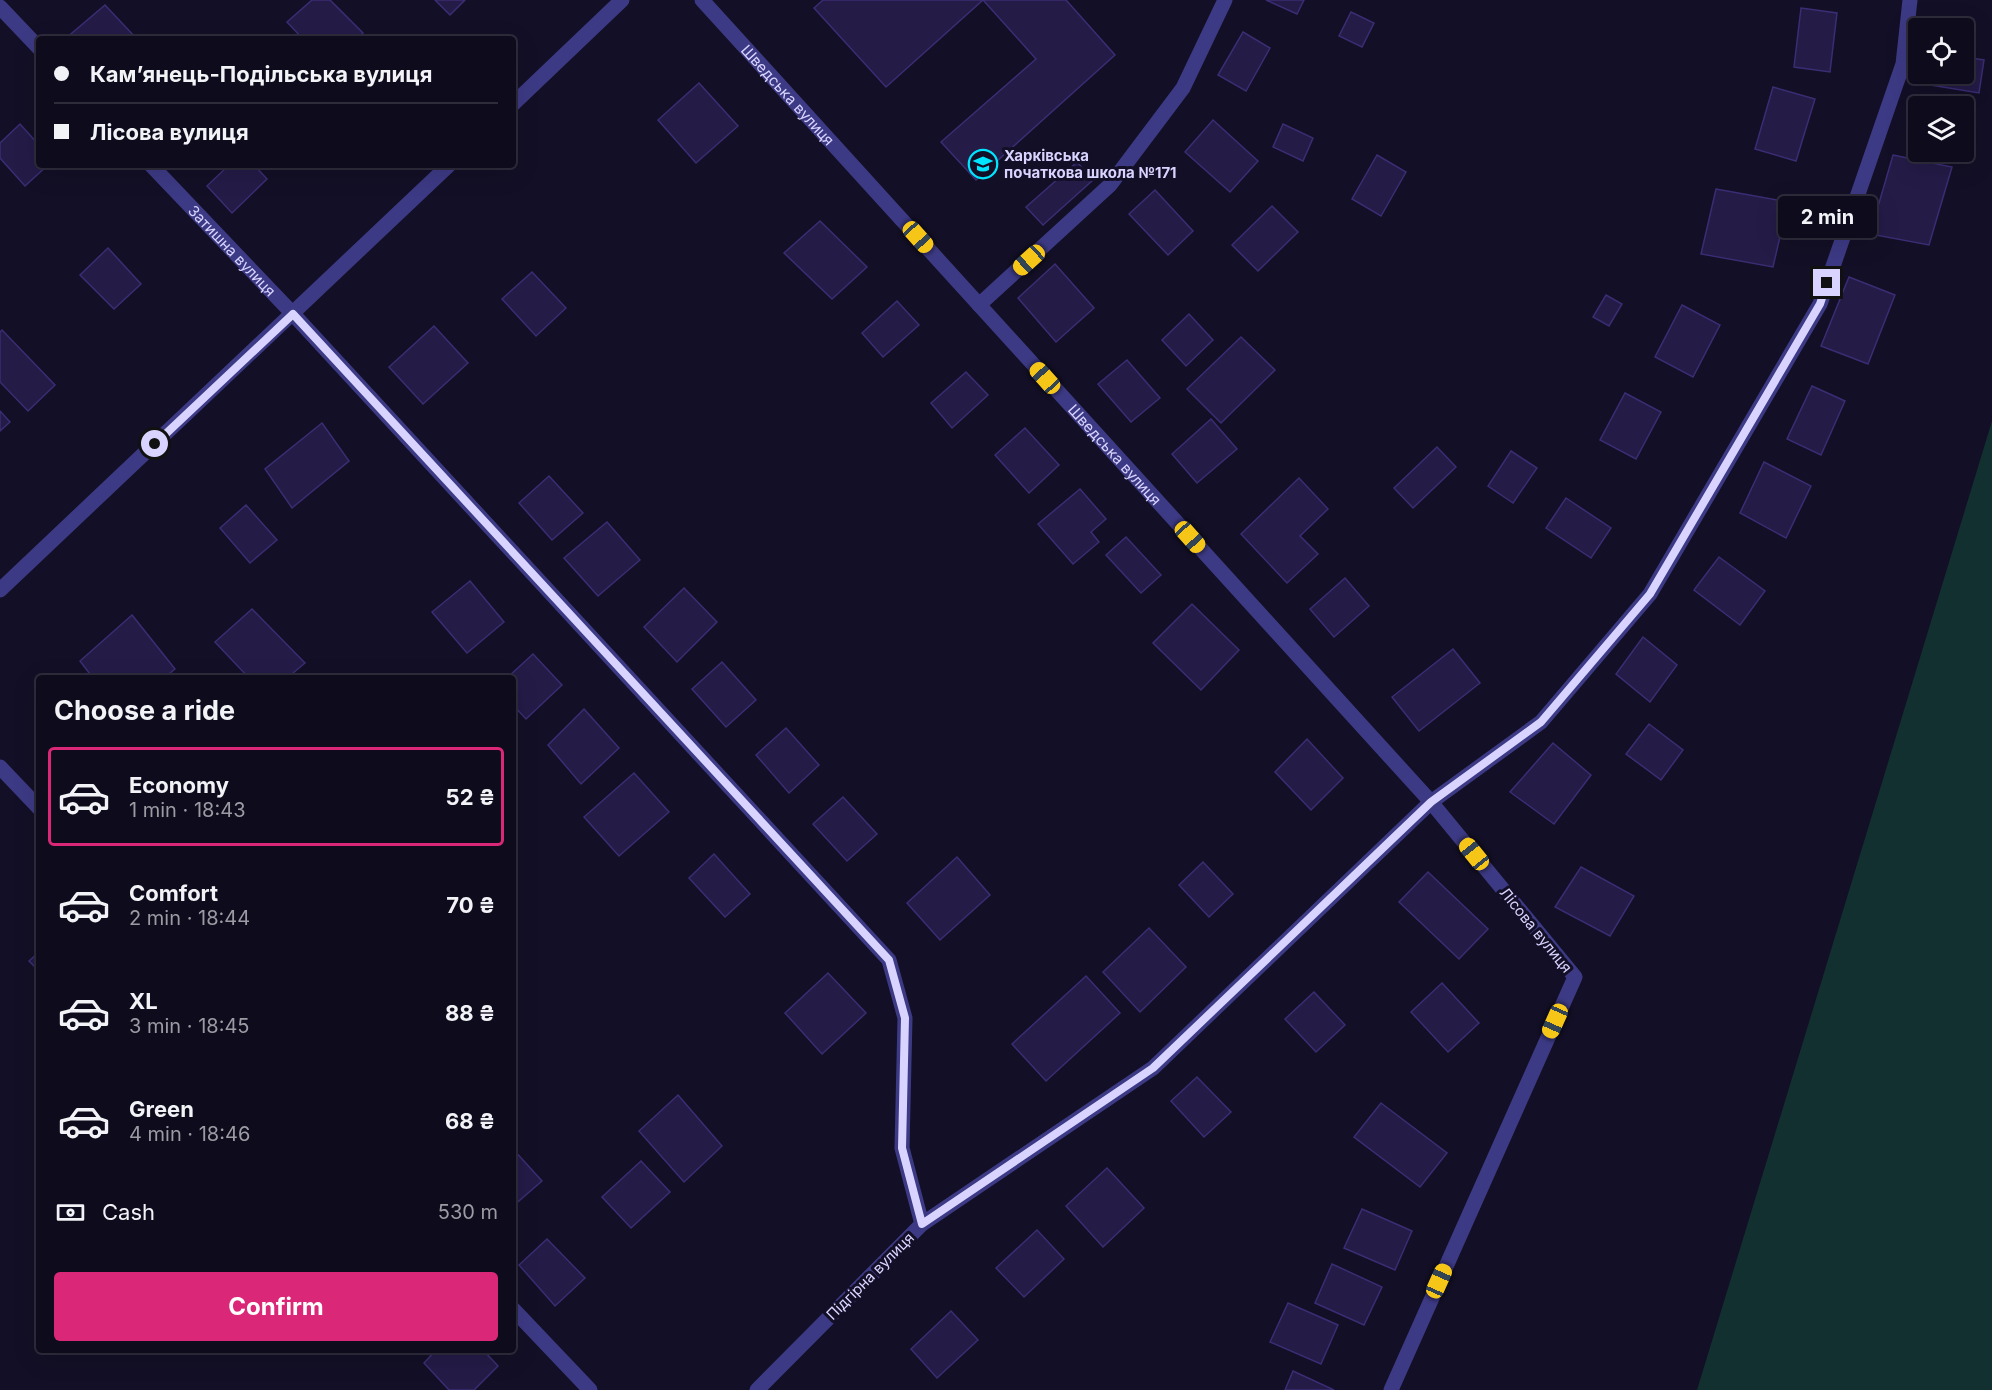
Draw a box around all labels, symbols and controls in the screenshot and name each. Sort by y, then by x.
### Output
map controls [1908,18,1974,162]
button: locate [1908,18,1974,84]
street label: Шведська вулиця [737,40,839,149]
text: Кам’янець-Подільська вулиця [90,61,432,87]
button: layers [1908,96,1974,162]
text: Лісова вулиця [90,119,249,145]
place label: Харківська початкова школа №171 [1004,146,1177,182]
school or university icon: Харківська початкова школа №171 [967,148,999,180]
callout: 2 min [1778,196,1876,238]
street label: Затишна вулиця [185,201,280,300]
text: 2 min [1801,205,1854,229]
car [899,218,937,256]
car [1010,241,1048,279]
route end [1813,269,1840,296]
car [1026,359,1064,397]
street label: Шведська вулиця [1064,400,1166,509]
route start [141,430,168,457]
car [1171,518,1209,556]
text: Choose a ride [54,694,235,727]
icon: car [57,770,111,824]
text: Economy [129,772,229,798]
text: 52 ₴ [446,784,495,810]
text: 1 min · 18:43 [129,798,246,822]
car [1456,834,1492,874]
icon: car [57,878,111,932]
text: Comfort [129,880,218,906]
street label: Лісова вулиця [1496,883,1576,977]
text: 70 ₴ [446,892,495,918]
text: 2 min · 18:44 [129,906,250,930]
icon: car [57,986,111,1040]
text: XL [129,988,158,1014]
text: 88 ₴ [445,1000,495,1026]
car [1539,1001,1571,1041]
text: 3 min · 18:45 [129,1014,250,1038]
icon: car [57,1094,111,1148]
text: Green [129,1096,194,1122]
text: 68 ₴ [445,1108,495,1134]
text: 4 min · 18:46 [129,1122,250,1146]
icon: cash [54,1196,87,1229]
text: Cash [102,1199,155,1225]
text: 530 m [438,1200,498,1224]
street label: Підгірна вулиця [822,1228,918,1324]
car [1423,1261,1455,1301]
button: Confirm [54,1272,498,1341]

